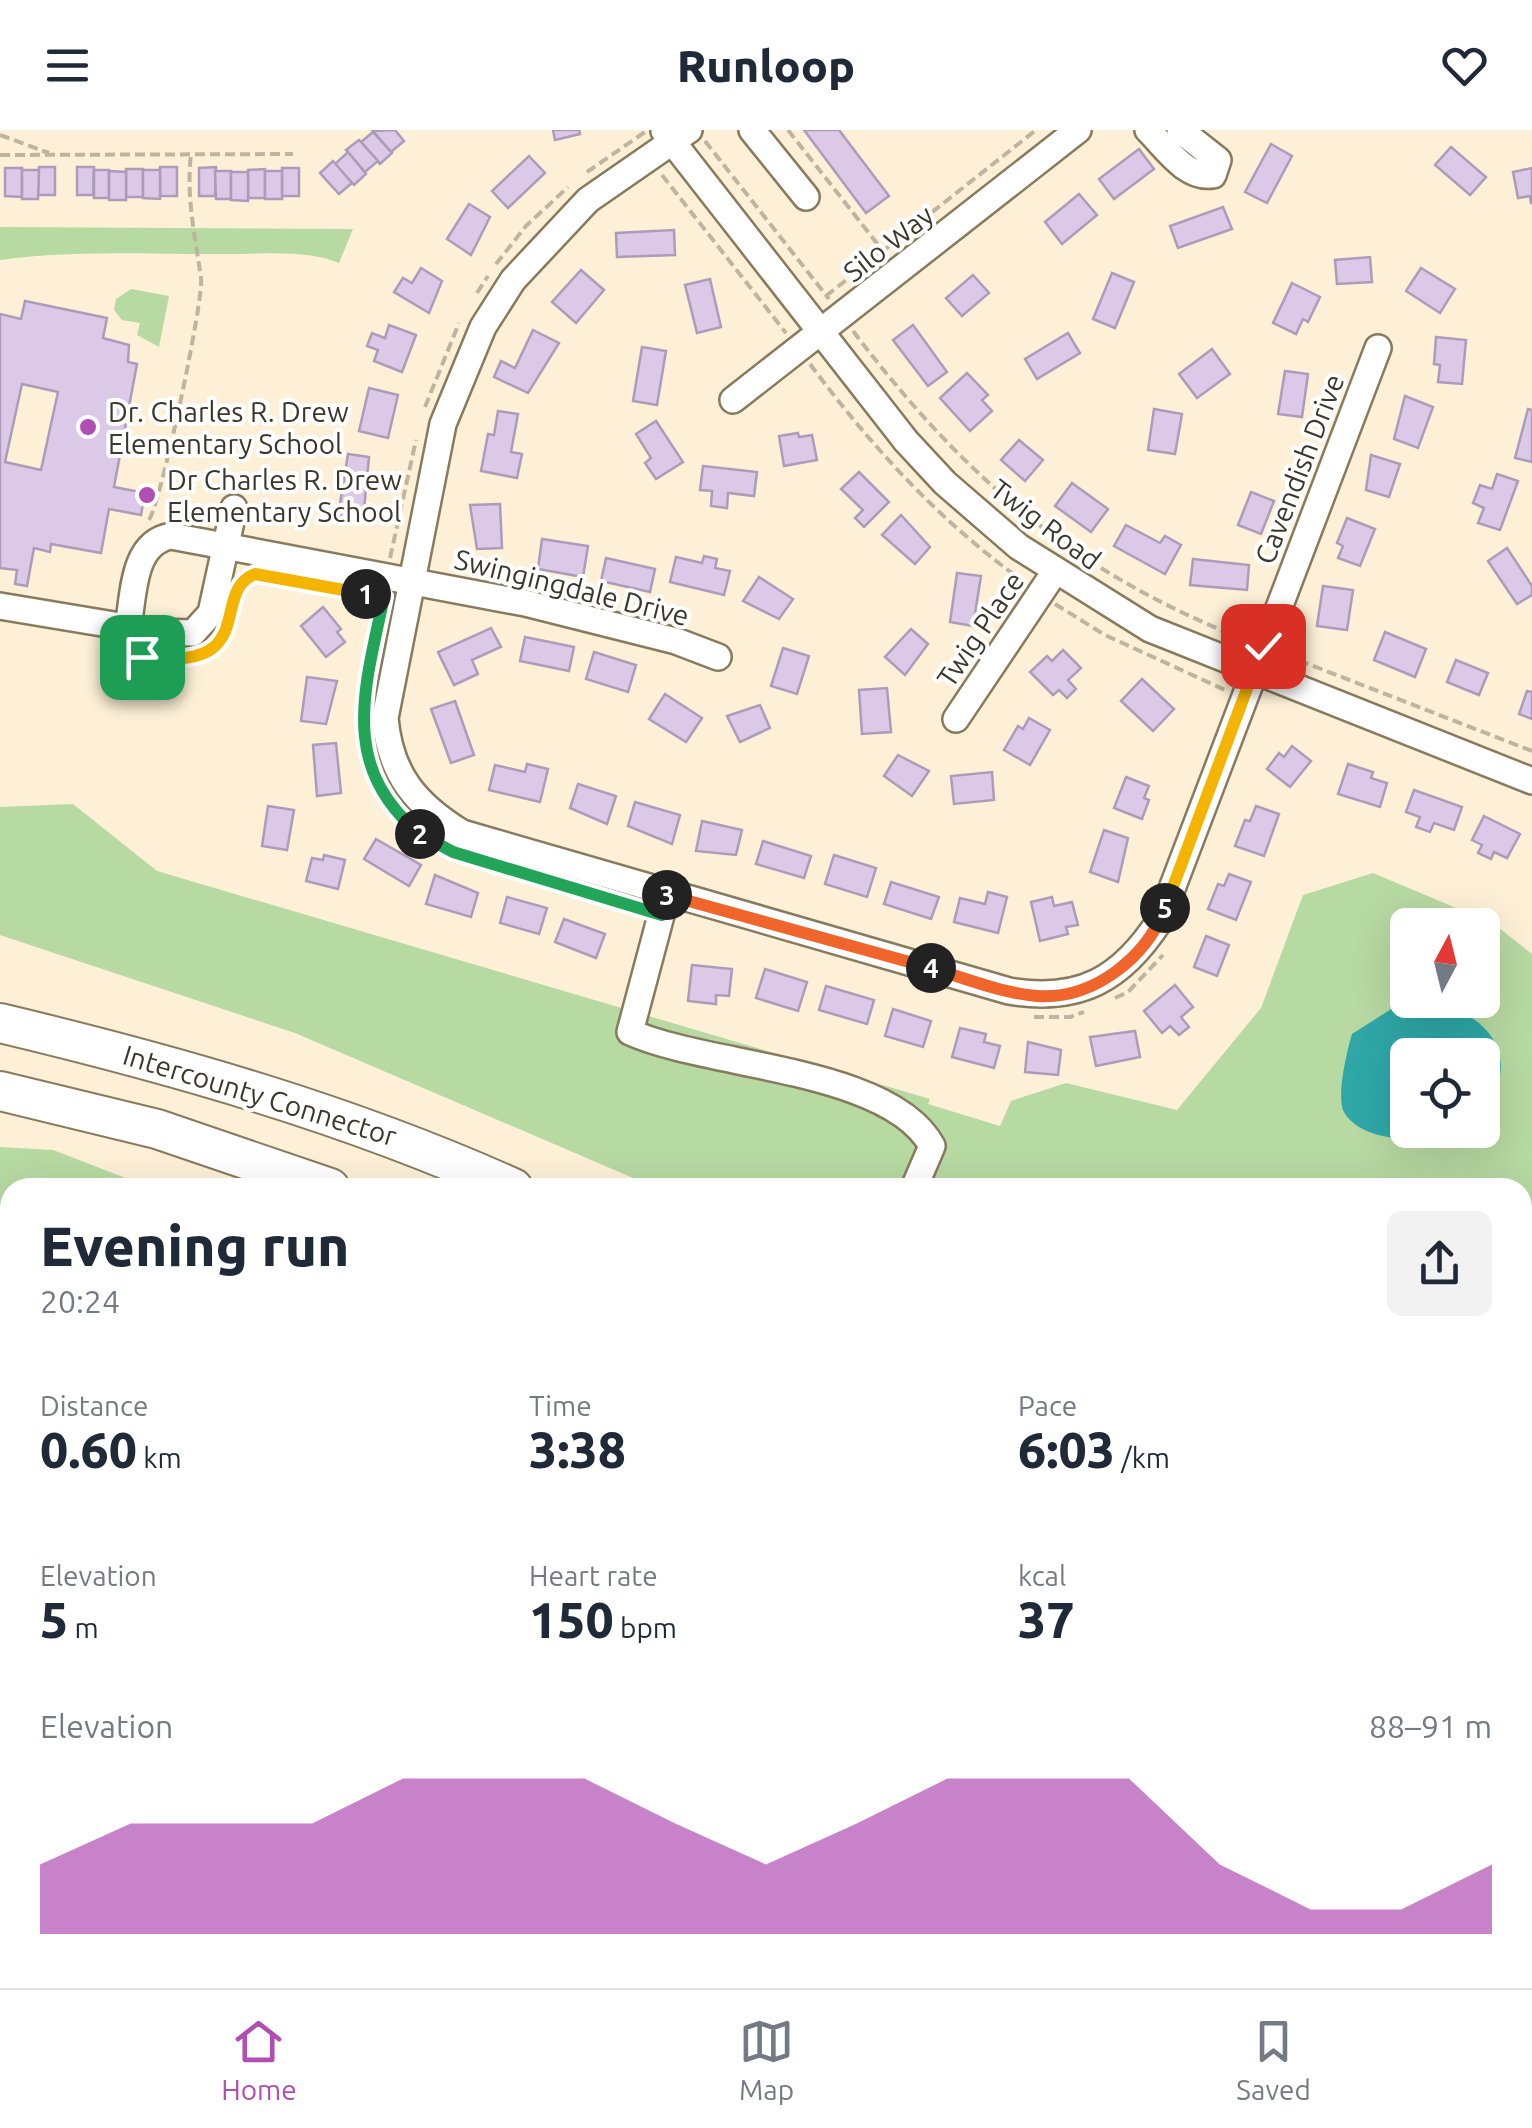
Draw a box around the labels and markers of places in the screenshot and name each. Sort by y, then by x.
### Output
place label: Dr. Charles R. Drew Elementary School [108,396,349,459]
marker: Dr. Charles R. Drew Elementary School [77,416,99,438]
place label: Dr Charles R. Drew Elementary School [167,464,402,527]
marker: Dr Charles R. Drew Elementary School [136,484,158,506]
pin: 1 [341,569,391,619]
pin [1221,604,1306,689]
pin [100,615,185,700]
pin: 2 [395,809,445,859]
pin: 3 [642,870,692,920]
pin: 5 [1140,883,1190,933]
pin: 4 [906,943,956,993]

